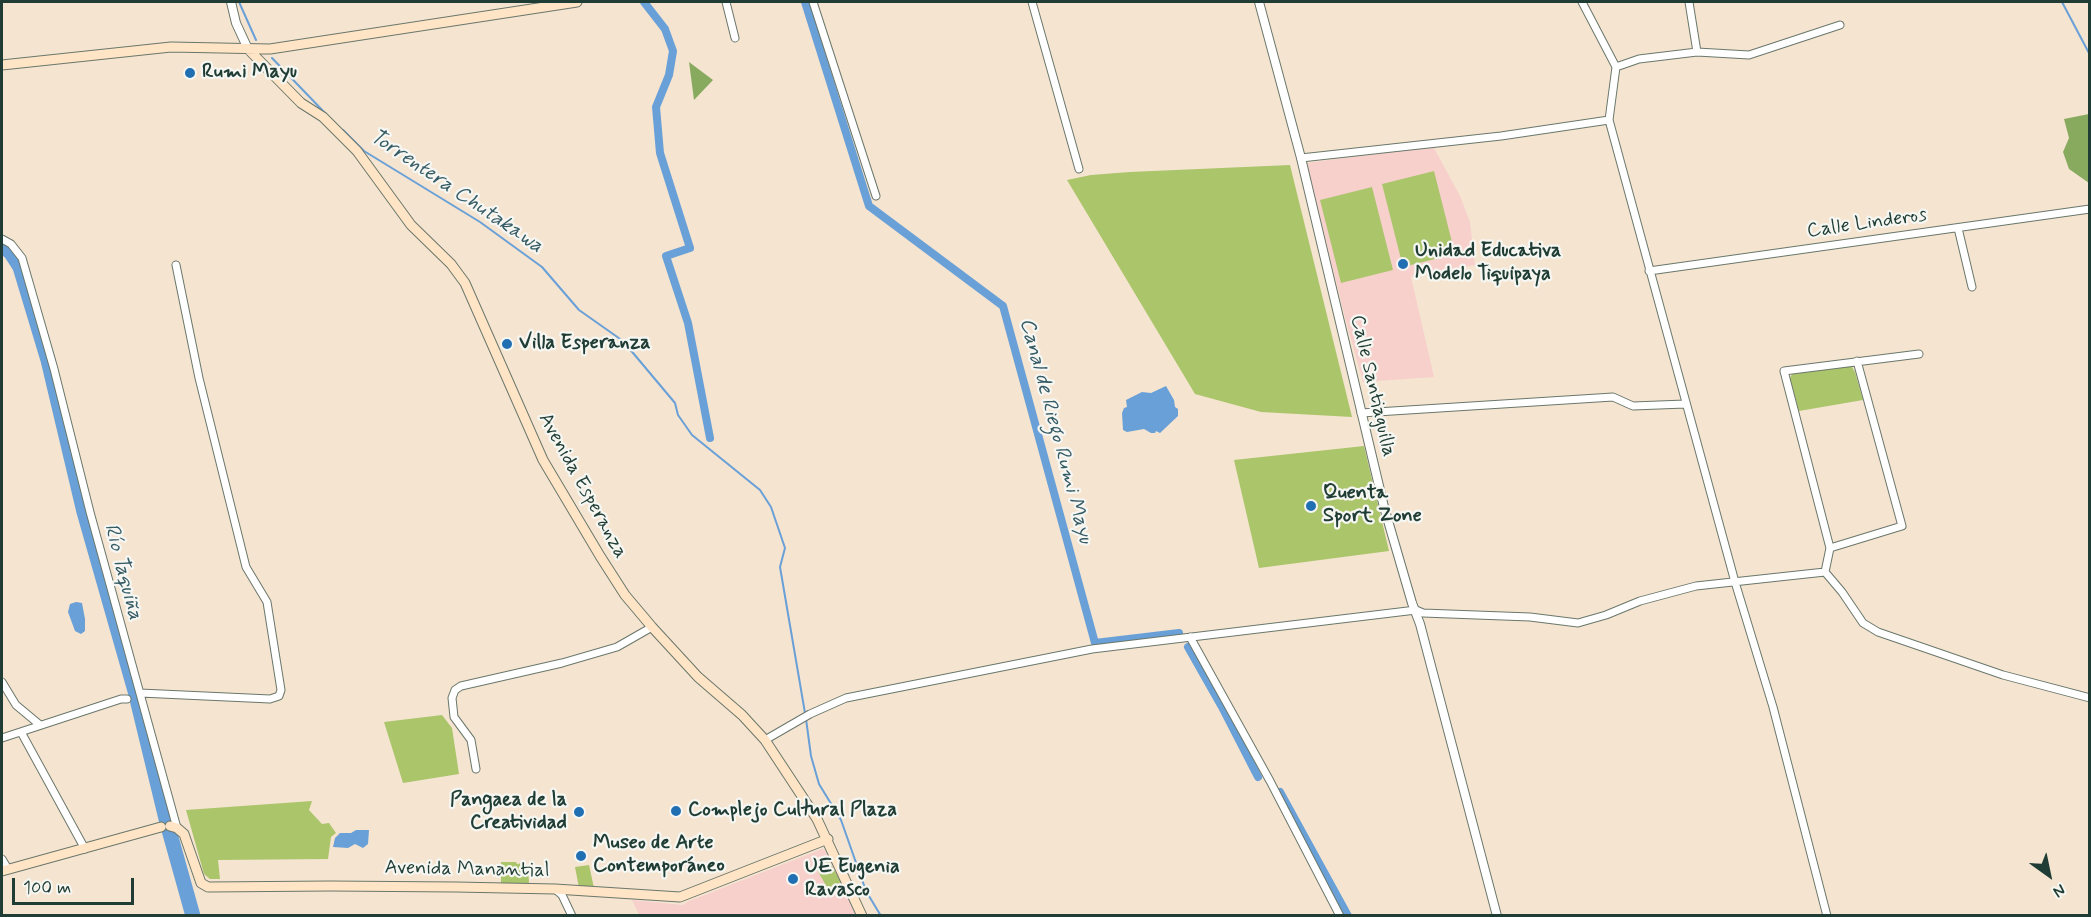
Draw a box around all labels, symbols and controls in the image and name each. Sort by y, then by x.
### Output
place label: Rumi Mayu [202,61,297,85]
marker: Rumi Mayu [183,66,197,80]
water label: Torrentera Chutakawa [364,125,548,259]
street label: Calle Linderos [1806,204,1928,244]
place label: Unidad Educativa Modelo Tiquipaya [1415,240,1561,287]
marker: Unidad Educativa Modelo Tiquipaya [1396,257,1410,271]
street label: Calle Santiaguilla [1344,313,1400,459]
water label: Canal de Riego Rumi Mayu [1013,316,1097,546]
place label: Villa Esperanza [519,332,651,356]
marker: Villa Esperanza [500,337,514,351]
street label: Avenida Esperanza [532,409,632,563]
place label: Quenta Sport Zone [1323,482,1422,529]
marker: Quenta Sport Zone [1304,499,1318,513]
water label: Río Taquiña [97,521,147,623]
place label: Pangaea de la Creatividad [450,789,567,836]
place label: Complejo Cultural Plaza [688,799,897,823]
marker: Complejo Cultural Plaza [669,804,683,818]
marker: Pangaea de la Creatividad [572,805,586,819]
place label: Museo de Arte Contemporáneo [593,832,725,879]
north arrow [2019,845,2079,905]
marker: Museo de Arte Contemporáneo [574,849,588,863]
place label: UE Eugenia Ravasco [805,856,900,903]
street label: Avenida Manantial [384,857,550,883]
scale bar [15,866,136,904]
marker: UE Eugenia Ravasco [786,872,800,886]
text: 100 m [23,876,71,900]
text: N [2049,879,2069,902]

